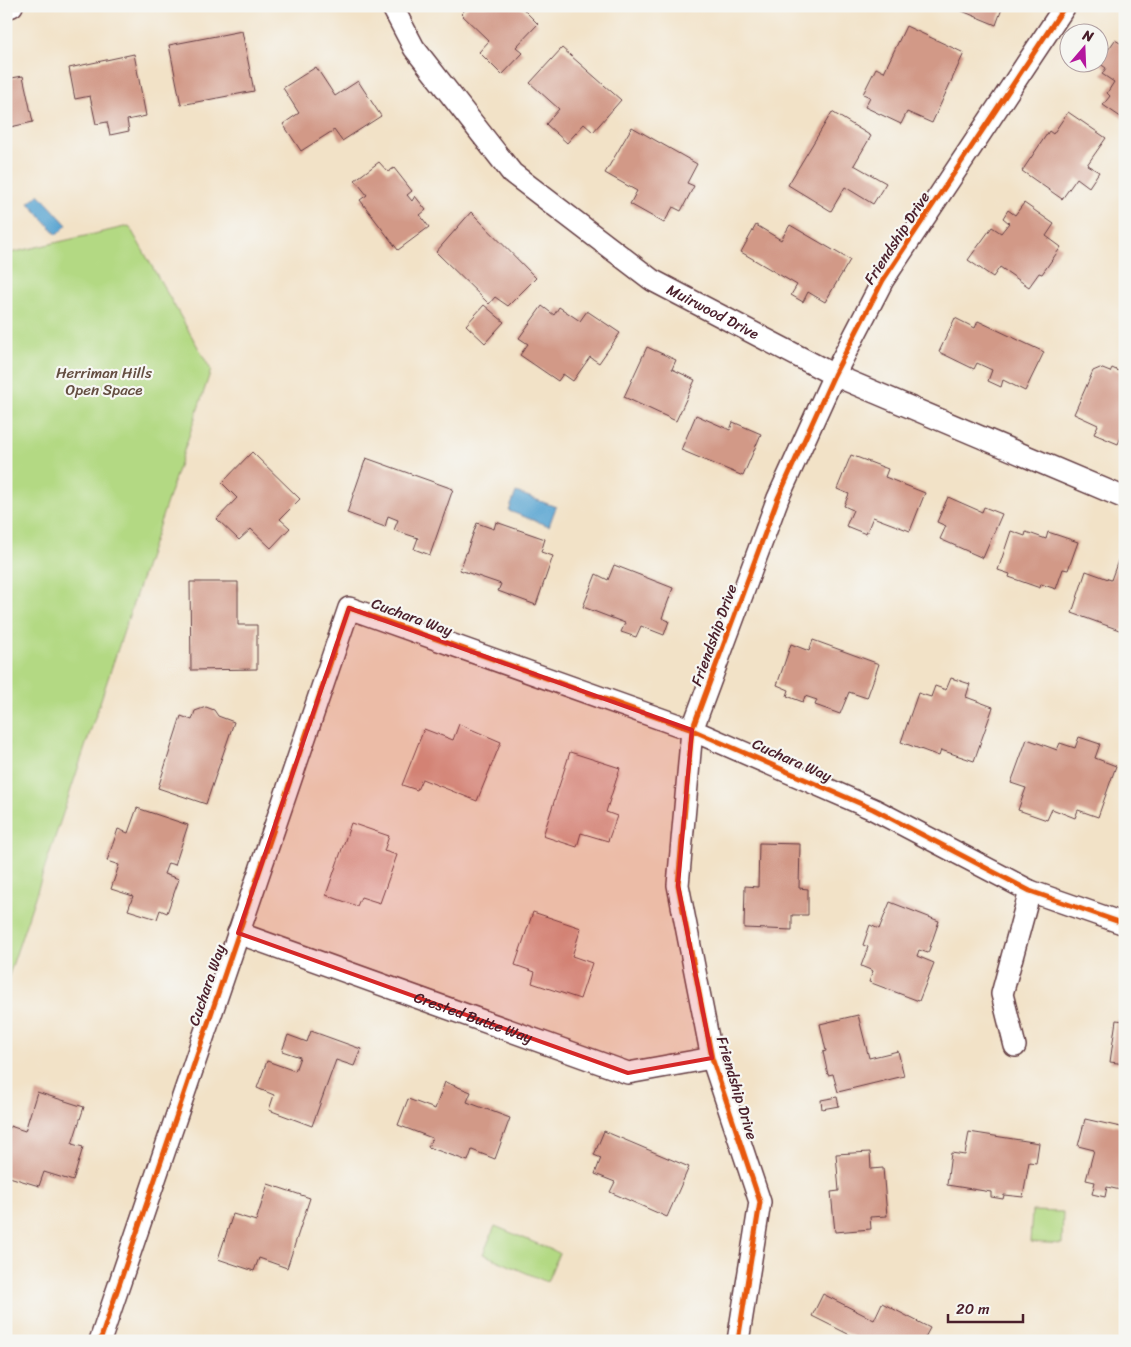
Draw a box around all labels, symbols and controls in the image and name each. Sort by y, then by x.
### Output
north arrow [1058,22,1108,72]
text: N [1078,22,1097,50]
street label: Friendship Drive [857,186,937,290]
street label: Muirwood Drive [662,277,764,347]
park label: Herriman Hills Open Space [56,360,152,403]
street label: Friendship Drive [684,580,745,690]
street label: Cuchara Way [368,590,456,644]
street label: Cuchara Way [748,731,836,789]
street label: Cuchara Way [181,941,233,1029]
street label: Crested Butte Way [410,984,536,1051]
street label: Friendship Drive [709,1033,765,1143]
scale bar [948,1292,1024,1324]
text: 20 m [956,1296,990,1322]

